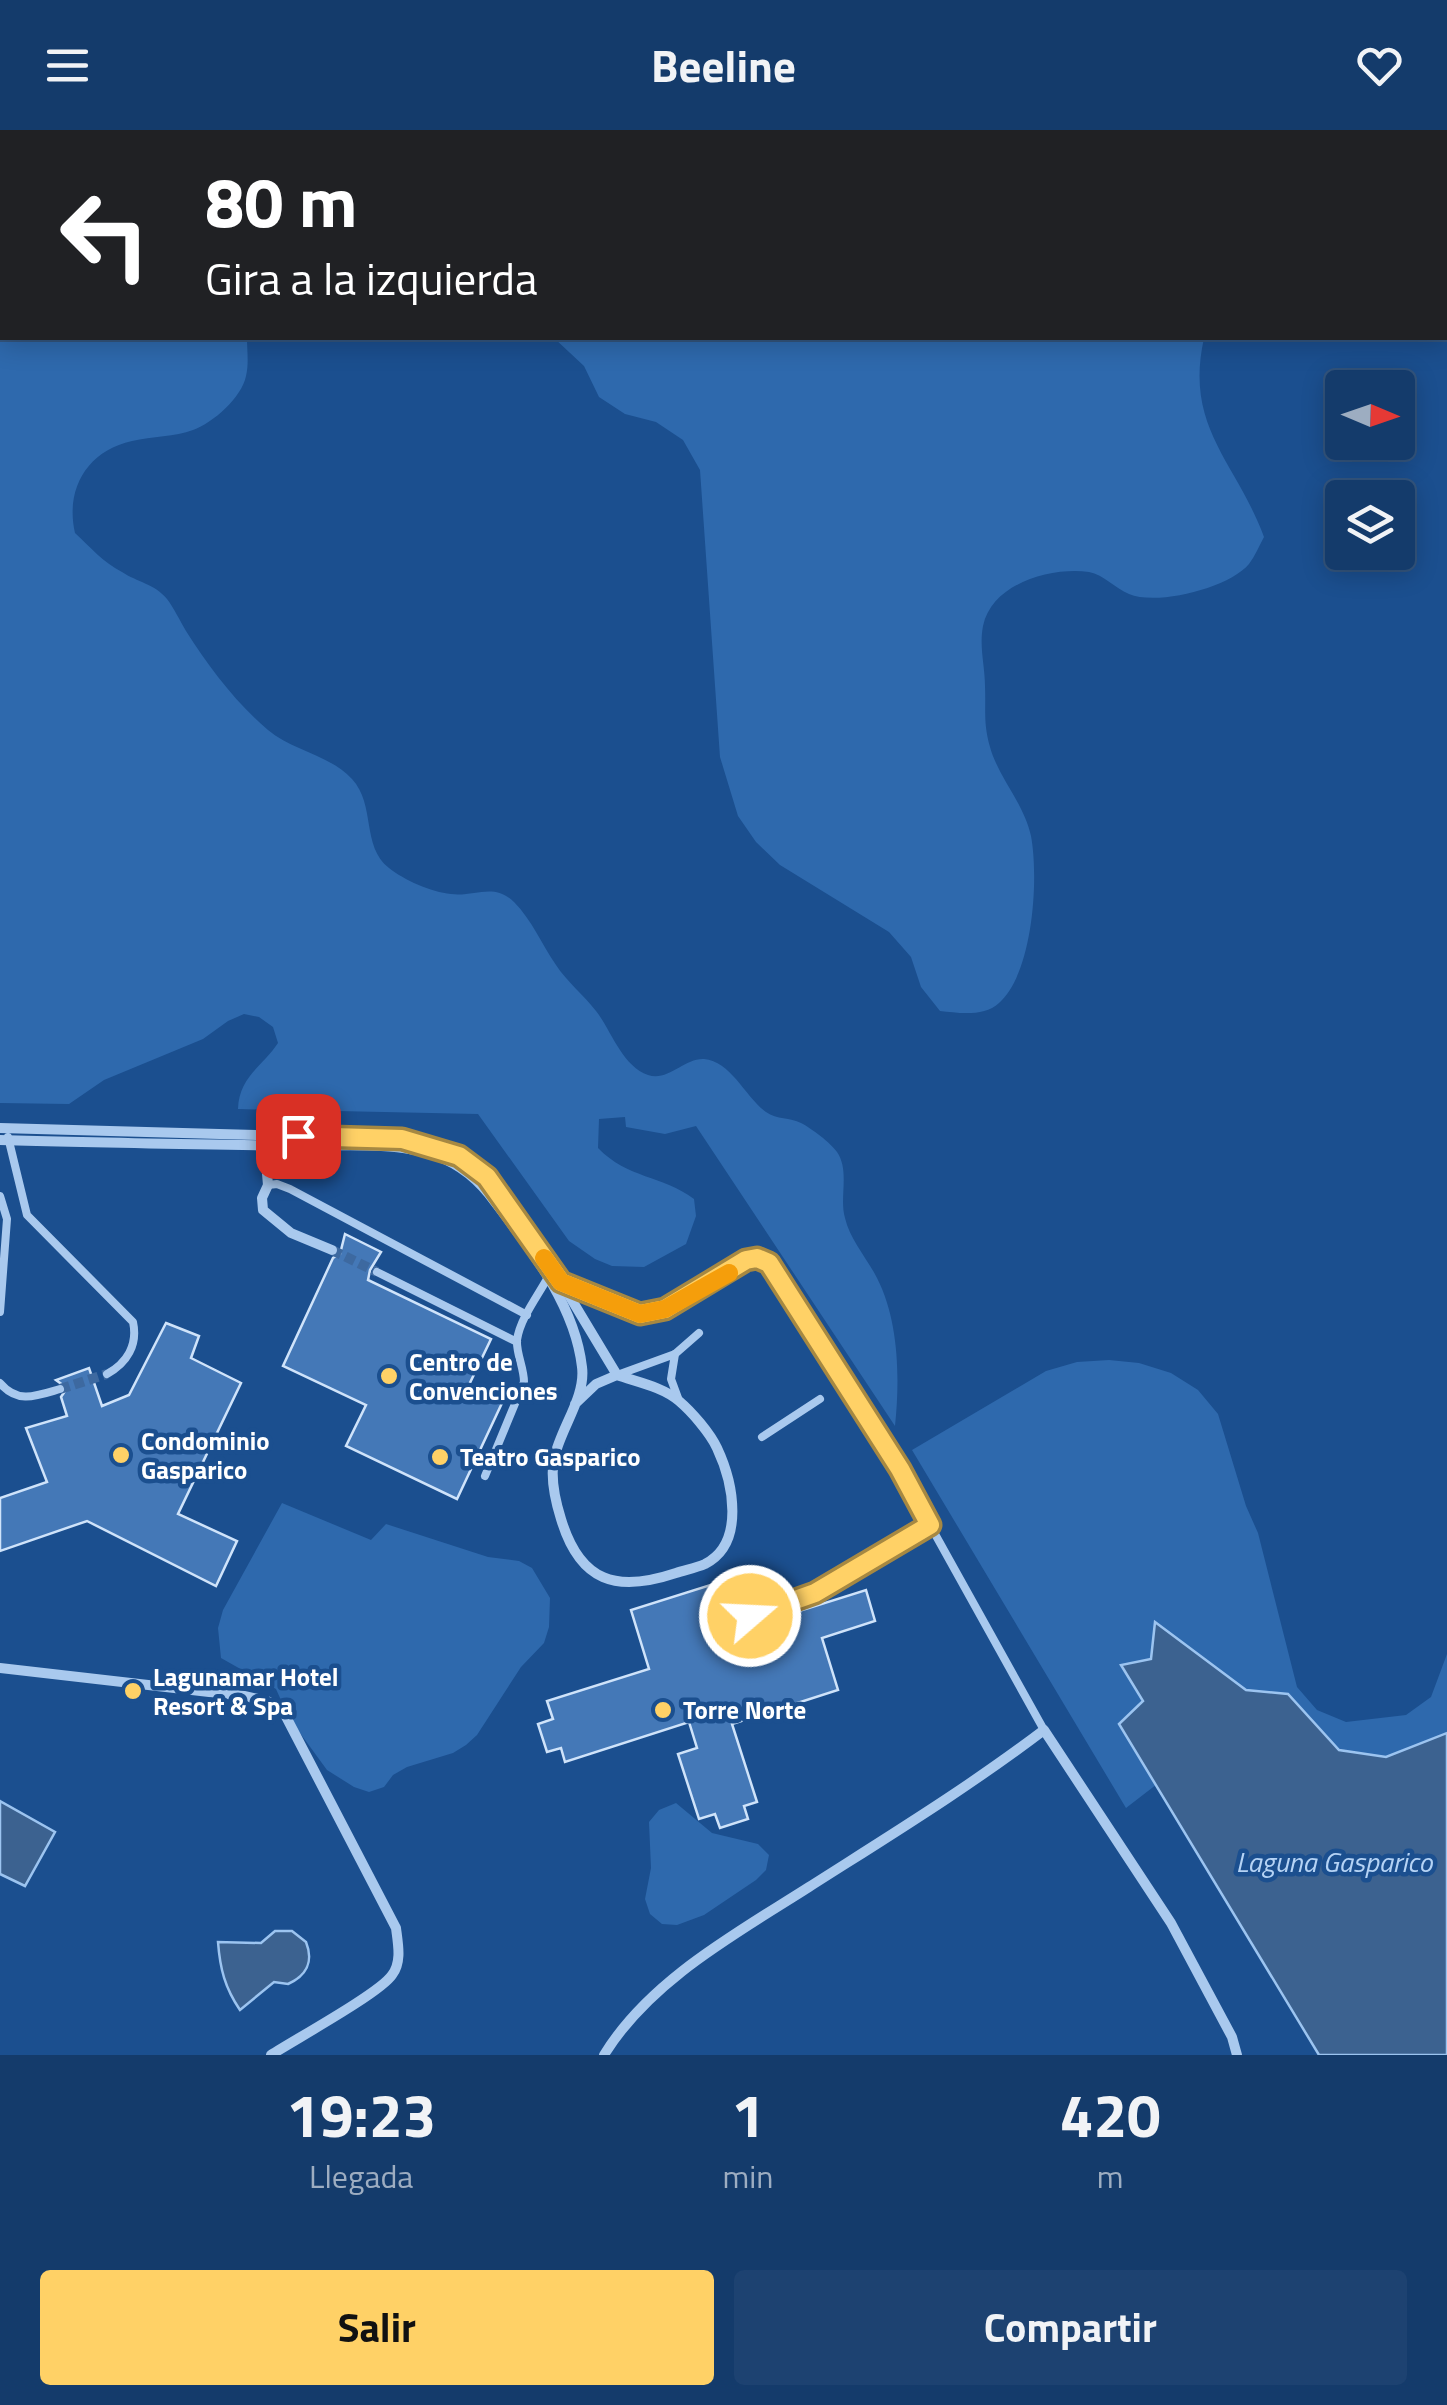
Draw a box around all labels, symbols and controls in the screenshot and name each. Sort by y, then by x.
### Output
text: Beeline [651,31,796,99]
icon: menu [40,38,95,93]
icon: heart [1352,38,1407,93]
text: 80 m [205,148,358,254]
icon: left [40,170,170,300]
text: Gira a la izquierda [205,244,538,312]
north arrow [1325,370,1415,460]
map controls [1325,370,1415,570]
button: layers [1325,480,1415,570]
pin [256,1094,341,1179]
icon: arrive [271,1109,326,1164]
place label: Centro de Convenciones [409,1343,558,1410]
marker: Centro de Convenciones [378,1365,400,1387]
place label: Condominio Gasparico [141,1422,270,1489]
place label: Teatro Gasparico [460,1438,640,1476]
marker: Condominio Gasparico [110,1444,132,1466]
marker: Teatro Gasparico [429,1446,451,1468]
position arrow [698,1564,802,1668]
place label: Lagunamar Hotel Resort & Spa [153,1658,339,1725]
marker: Lagunamar Hotel Resort & Spa [122,1680,144,1702]
place label: Torre Norte [683,1691,806,1729]
marker: Torre Norte [652,1699,674,1721]
water label: Laguna Gasparico [1236,1840,1433,1883]
text: 19:23 [286,2069,436,2160]
text: 1 [731,2069,765,2160]
text: 420 [1060,2069,1161,2160]
text: Llegada [309,2152,413,2200]
text: min [722,2152,773,2200]
text: m [1097,2152,1124,2200]
button: Salir [40,2270,714,2385]
button: Compartir [734,2270,1407,2385]

